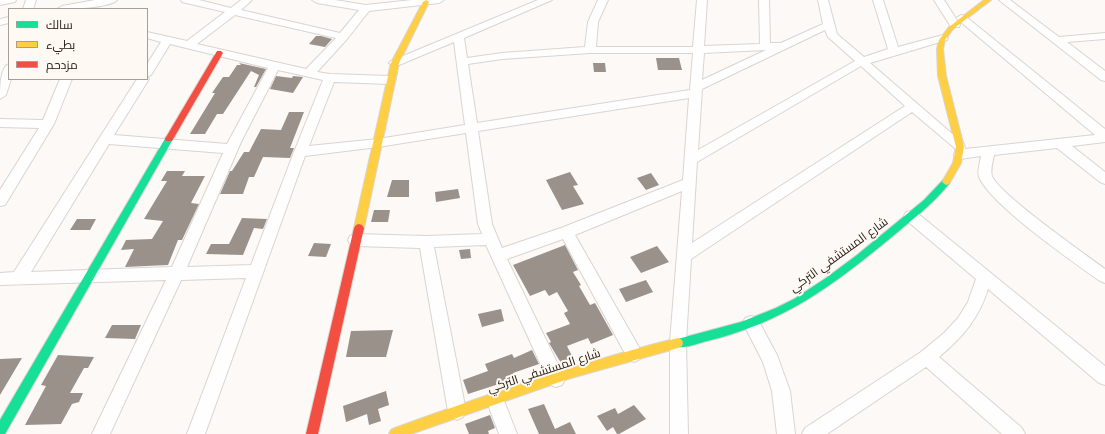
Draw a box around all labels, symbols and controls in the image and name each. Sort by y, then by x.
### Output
legend [8,8,148,80]
text: سالك [46,18,73,32]
text: بطيء [46,38,75,52]
text: مزدحم [46,58,78,72]
street label: شارع المستشفي التركي [787,214,891,296]
street label: شارع المستشفي التركي [486,346,602,396]

